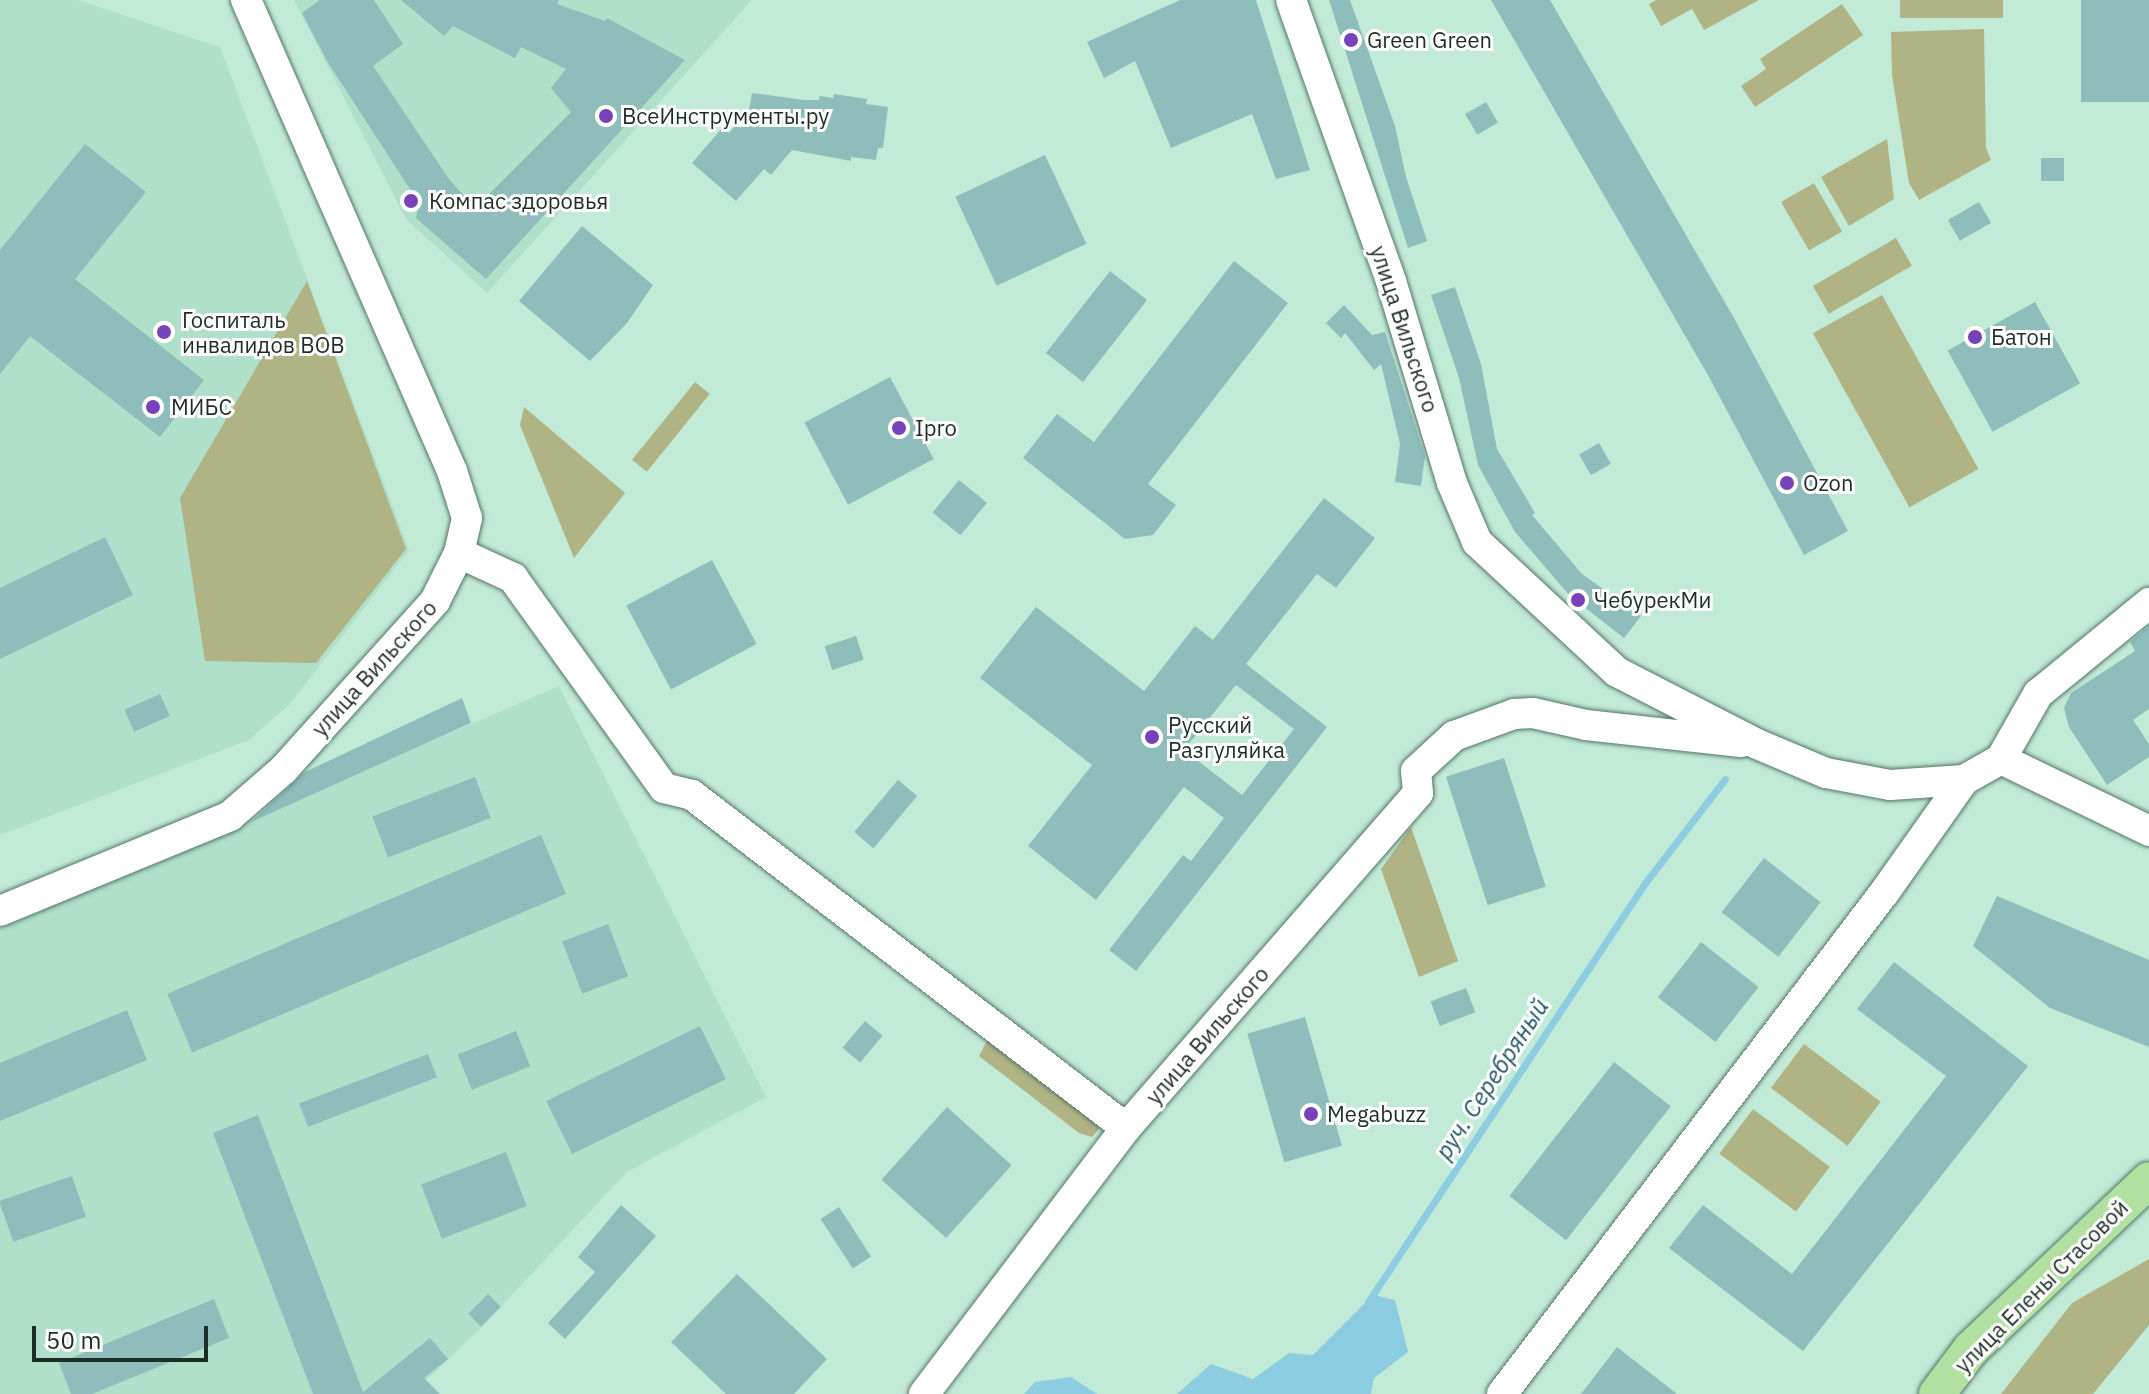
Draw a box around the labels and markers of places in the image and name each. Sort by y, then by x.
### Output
place label: Green Green [1367,27,1492,53]
marker: Green Green [1342,31,1360,49]
place label: ВсеИнструменты.ру [622,103,829,129]
marker: ВсеИнструменты.ру [597,107,615,125]
place label: Компас здоровья [429,188,608,214]
marker: Компас здоровья [400,190,422,212]
place label: Госпиталь инвалидов ВОВ [182,306,345,358]
marker: Госпиталь инвалидов ВОВ [153,321,175,343]
place label: Батон [1991,324,2052,350]
marker: Батон [1966,328,1984,346]
place label: МИБС [171,394,232,420]
marker: МИБС [142,396,164,418]
place label: Ipro [915,415,957,441]
marker: Ipro [890,419,908,437]
place label: Ozon [1803,470,1853,496]
marker: Ozon [1778,474,1796,492]
place label: ЧебурекМи [1594,587,1711,613]
marker: ЧебурекМи [1569,591,1587,609]
place label: Русский Разгуляйка [1168,711,1285,762]
marker: Русский Разгуляйка [1143,728,1161,746]
place label: Megabuzz [1327,1101,1426,1127]
marker: Megabuzz [1302,1105,1320,1123]

